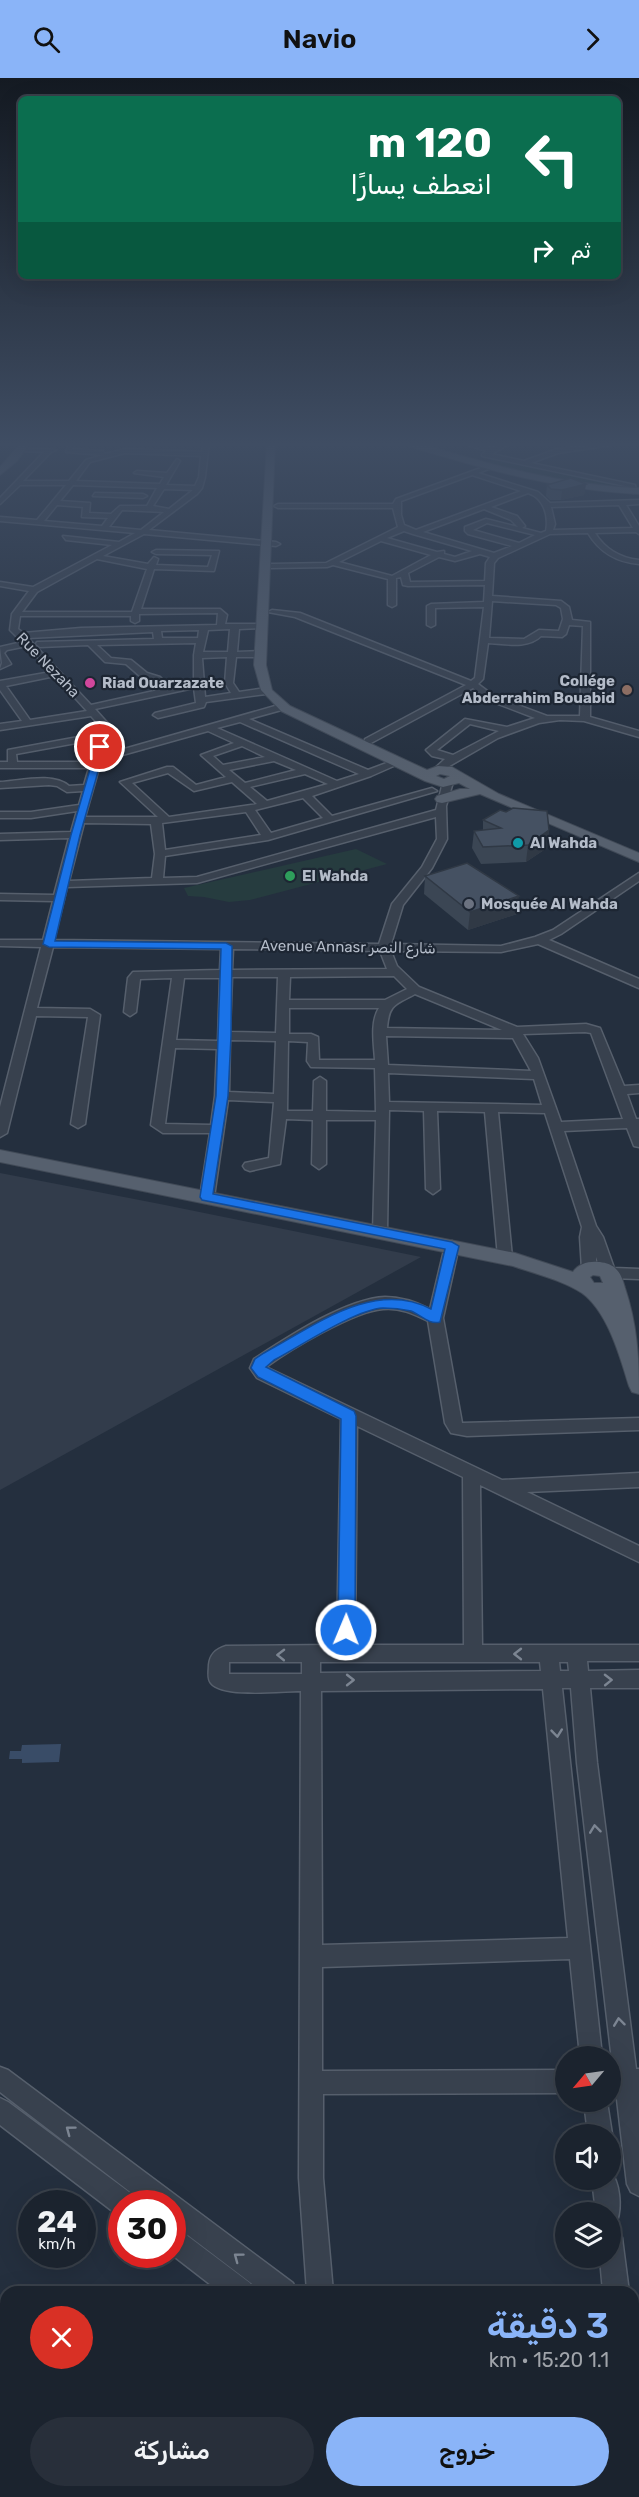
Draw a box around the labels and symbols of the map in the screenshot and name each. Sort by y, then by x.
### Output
street label: Rue Nezaha [13,629,83,701]
place label: Collége Abderrahim Bouabid [462,672,615,707]
place label: Riad Ouarzazate [102,674,224,692]
marker: Riad Ouarzazate [83,676,97,690]
marker: Collége Abderrahim Bouabid [620,683,634,697]
pin [74,721,125,772]
place label: Al Wahda [530,834,597,852]
marker: Al Wahda [511,836,525,850]
place label: El Wahda [302,867,368,885]
marker: El Wahda [283,869,297,883]
place label: Mosquée Al Wahda [481,895,618,913]
marker: Mosquée Al Wahda [462,897,476,911]
street label: Avenue Annasr شارع النصر [260,936,436,960]
position arrow [314,1598,378,1662]
one-way arrow [513,1648,522,1660]
one-way arrow [276,1649,285,1661]
one-way arrow [346,1674,355,1686]
one-way arrow [604,1674,613,1686]
one-way arrow [550,1729,563,1738]
one-way arrow [589,1824,602,1833]
one-way arrow [613,2018,626,2027]
north arrow [555,2046,621,2112]
one-way arrow [66,2127,77,2138]
speed limit sign: 30 [108,2190,186,2268]
one-way arrow [233,2253,244,2264]

